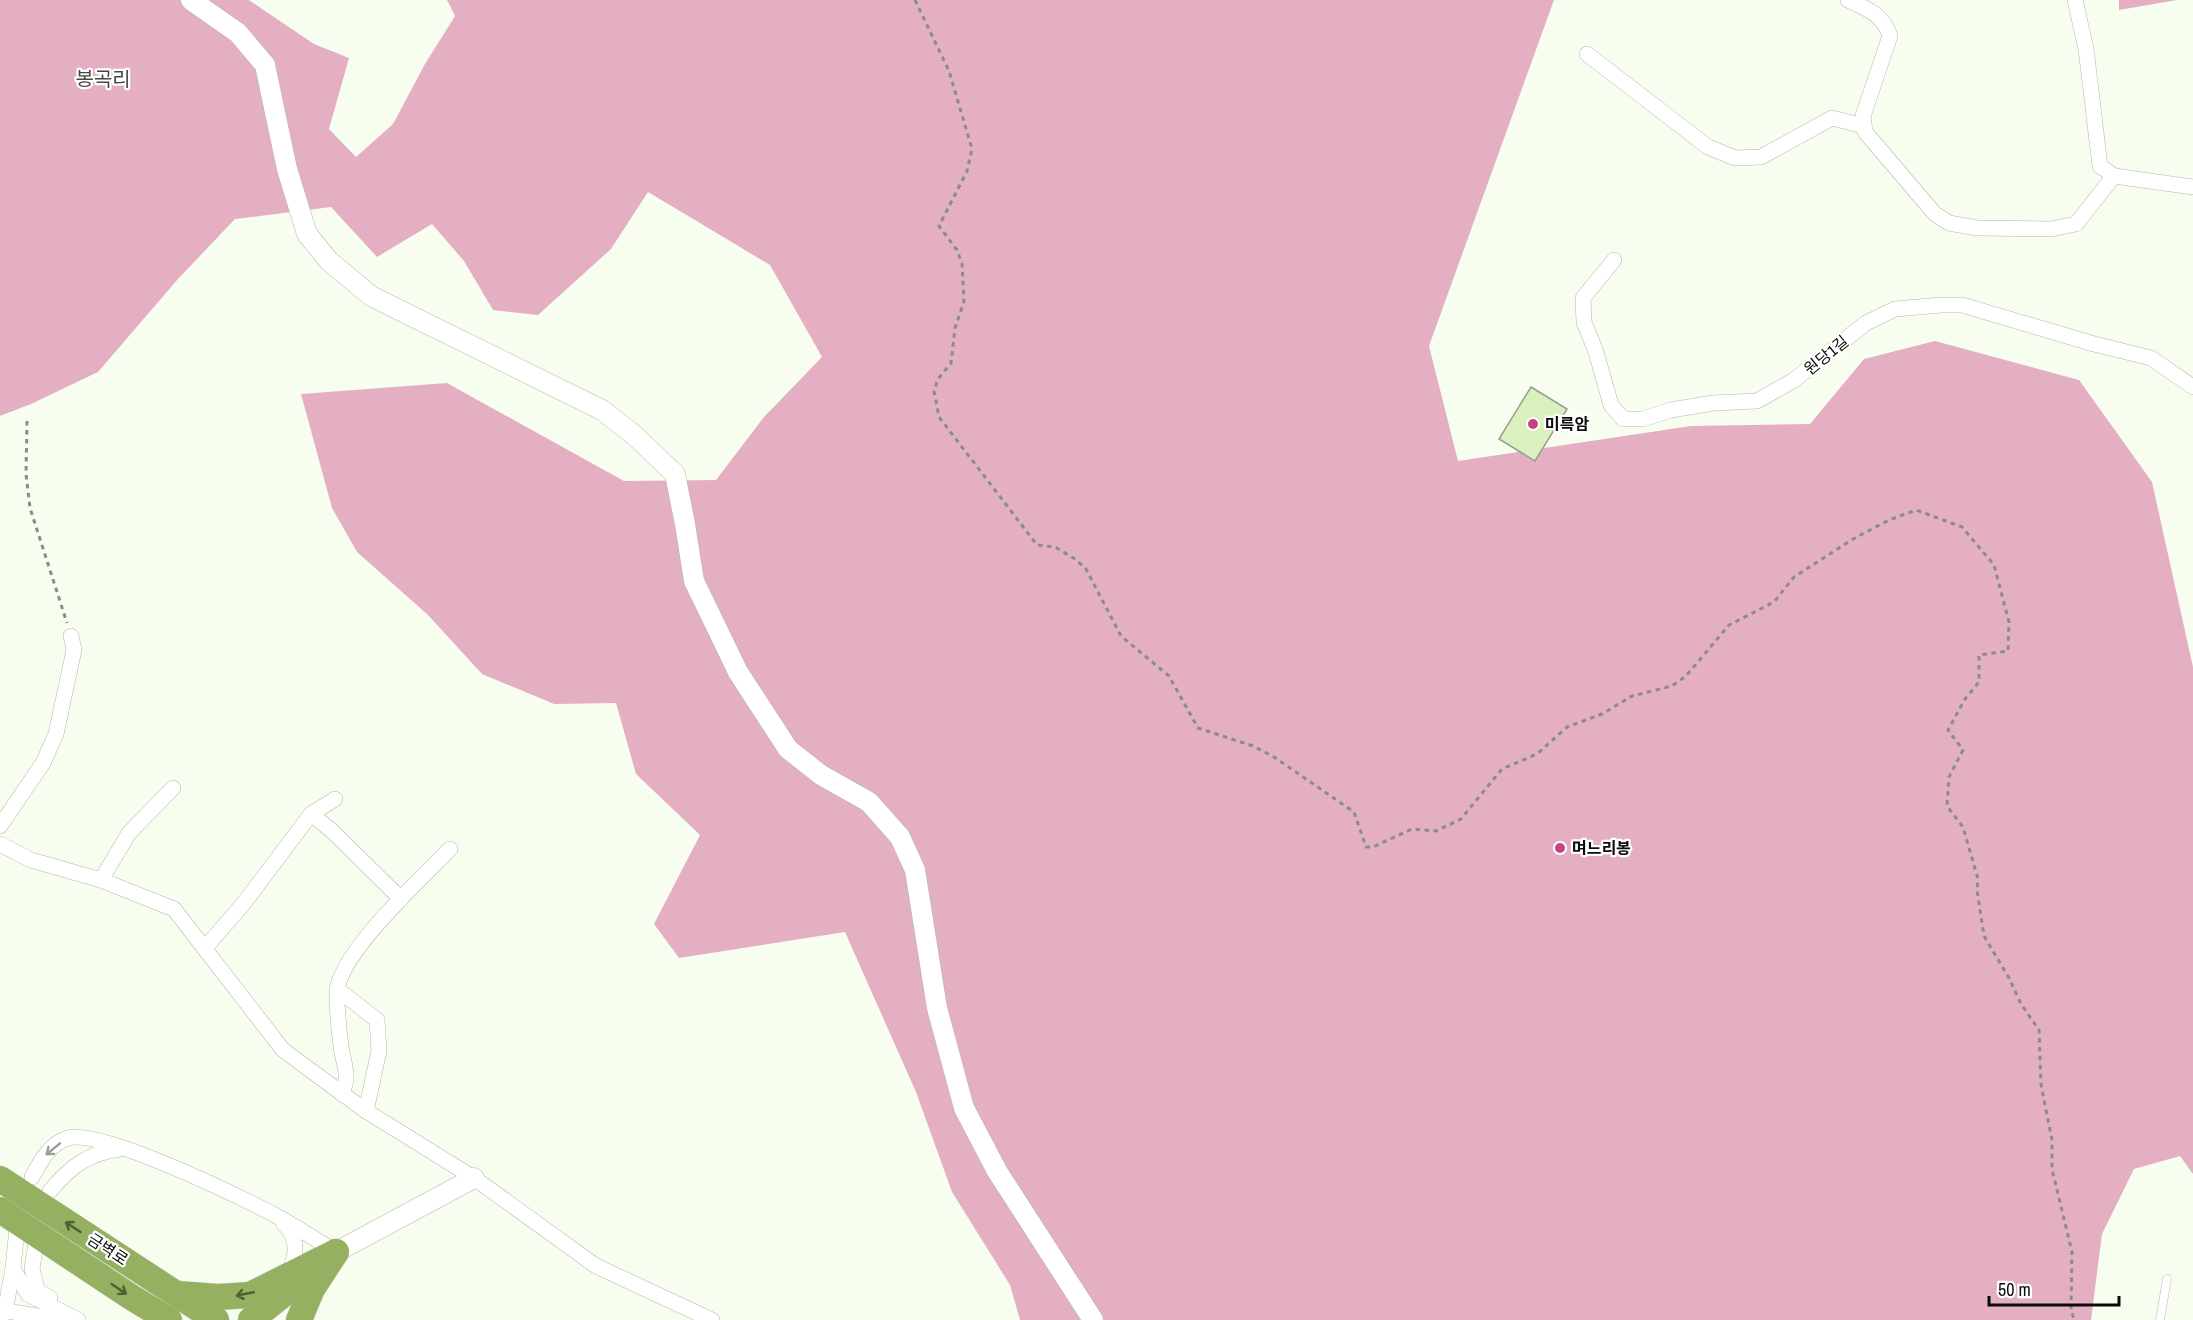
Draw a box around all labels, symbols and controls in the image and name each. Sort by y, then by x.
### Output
district label: 봉곡리 [75,65,131,92]
street label: 원당1길 [1799,330,1853,380]
place label: 미륵암 [1545,413,1589,435]
marker: 미륵암 [1526,417,1540,431]
place label: 며느리봉 [1572,837,1631,859]
marker: 며느리봉 [1553,841,1567,855]
one-way arrow [45,1142,61,1155]
one-way arrow [66,1221,82,1233]
street label: 금벽로 [83,1228,133,1270]
scale bar [1989,1269,2120,1307]
text: 50 m [1998,1277,2031,1302]
one-way arrow [110,1283,126,1295]
one-way arrow [236,1289,255,1300]

